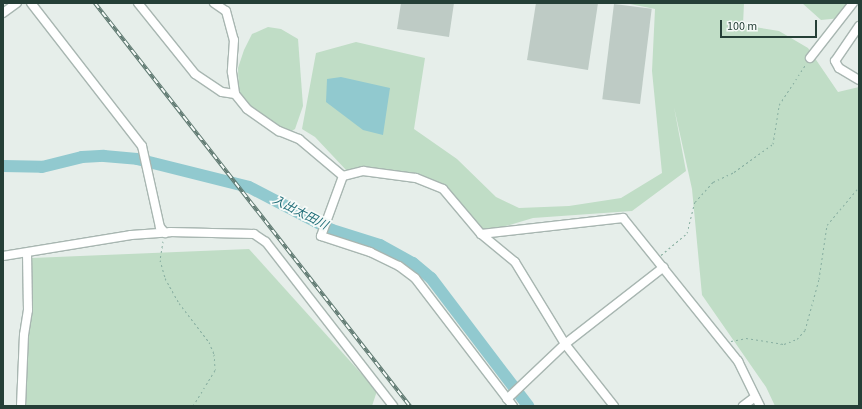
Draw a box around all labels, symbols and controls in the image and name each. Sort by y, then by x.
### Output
scale bar [722,12,819,38]
text: 100 m [727,18,757,35]
water label: 入出太田川 [270,193,330,233]

